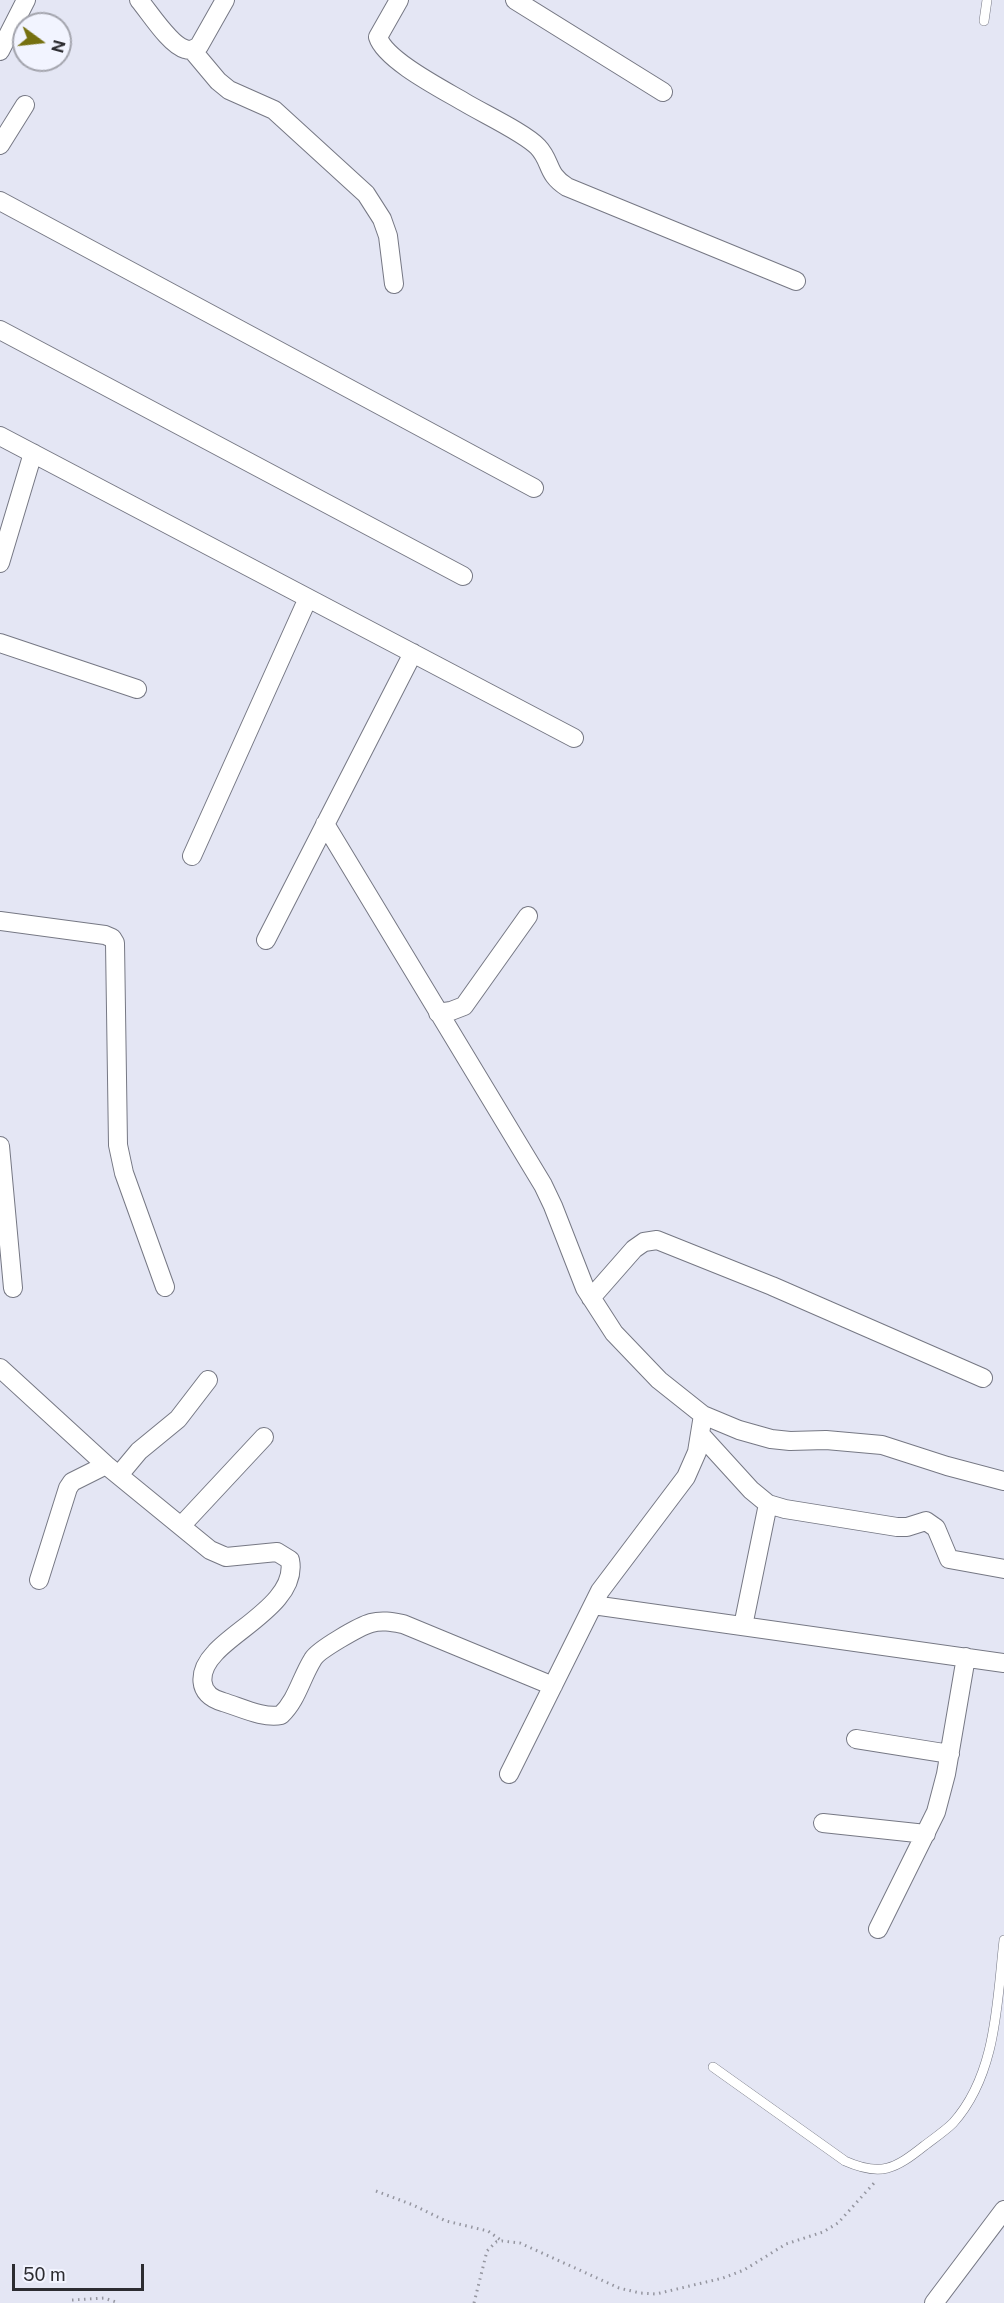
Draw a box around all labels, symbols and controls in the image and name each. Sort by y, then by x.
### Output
north arrow [12,12,72,72]
text: N [47,38,69,55]
scale bar [15,2252,147,2290]
text: 50 m [23,2264,66,2285]

